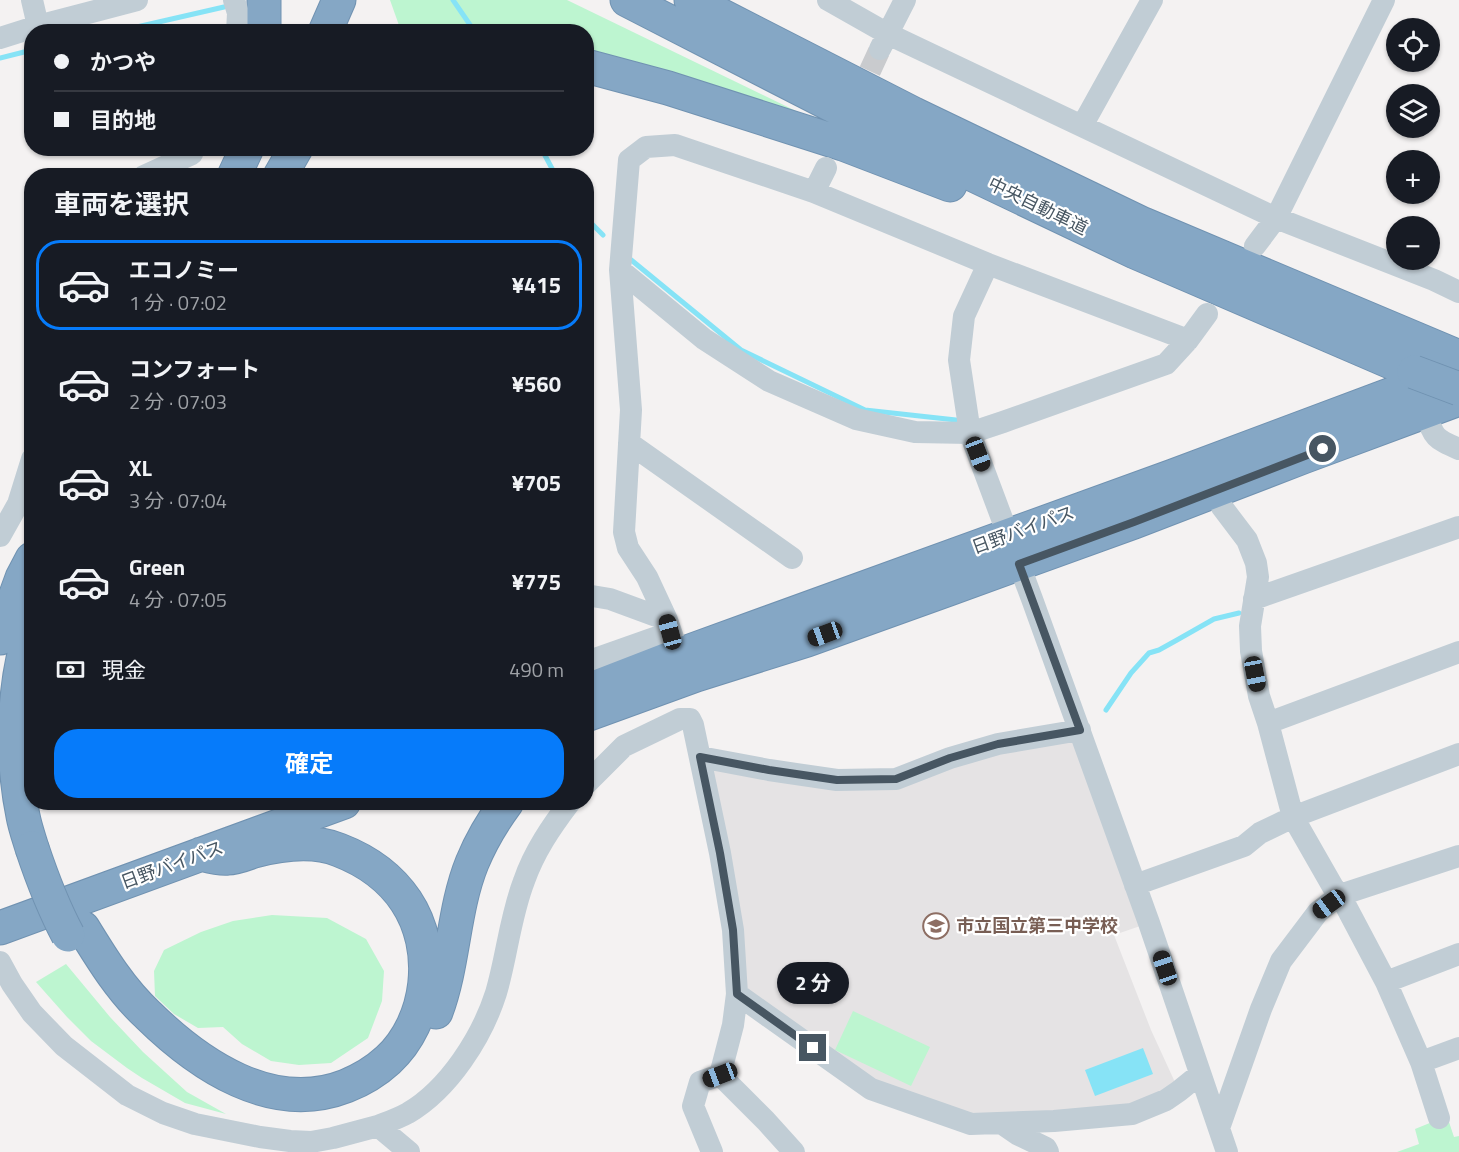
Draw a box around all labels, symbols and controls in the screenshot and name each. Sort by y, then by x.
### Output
map controls [1386,18,1440,270]
button: locate [1386,18,1440,72]
text: かつや [90,45,156,79]
button: layers [1386,84,1440,138]
text: 目的地 [90,103,156,137]
button: + [1386,150,1440,204]
street label: 中央自動車道 [984,170,1093,241]
text: 車両を選択 [54,183,189,224]
button: − [1386,216,1440,270]
text: エコノミー [129,253,239,287]
icon: car [57,258,111,312]
text: ¥415 [512,268,561,302]
text: 1 分 · 07:02 [129,287,227,318]
text: コンフォート [129,352,260,386]
icon: car [57,357,111,411]
text: ¥560 [512,367,561,401]
text: 2 分 · 07:03 [129,386,227,417]
car [963,434,993,474]
route start [1309,435,1336,462]
text: XL [129,451,152,485]
icon: car [57,456,111,510]
text: ¥705 [512,466,561,500]
text: 3 分 · 07:04 [129,485,227,516]
street label: 日野バイパス [968,498,1078,561]
text: Green [129,550,185,584]
icon: car [57,555,111,609]
text: ¥775 [512,565,561,599]
text: 4 分 · 07:05 [129,584,227,615]
car [657,612,683,652]
car [805,619,845,649]
icon: cash [54,653,87,686]
text: 現金 [102,653,146,687]
text: 490 m [509,654,564,685]
car [1243,655,1267,693]
button: 確定 [54,729,564,798]
street label: 日野バイパス [117,833,227,896]
car [1309,886,1349,922]
school or university icon: 市立国立第三中学校 [921,911,951,941]
place label: 市立国立第三中学校 [956,912,1118,939]
car [1151,948,1179,988]
callout: 2 分 [777,961,849,1003]
text: 2 分 [795,967,831,998]
route end [799,1034,826,1061]
car [700,1060,740,1090]

